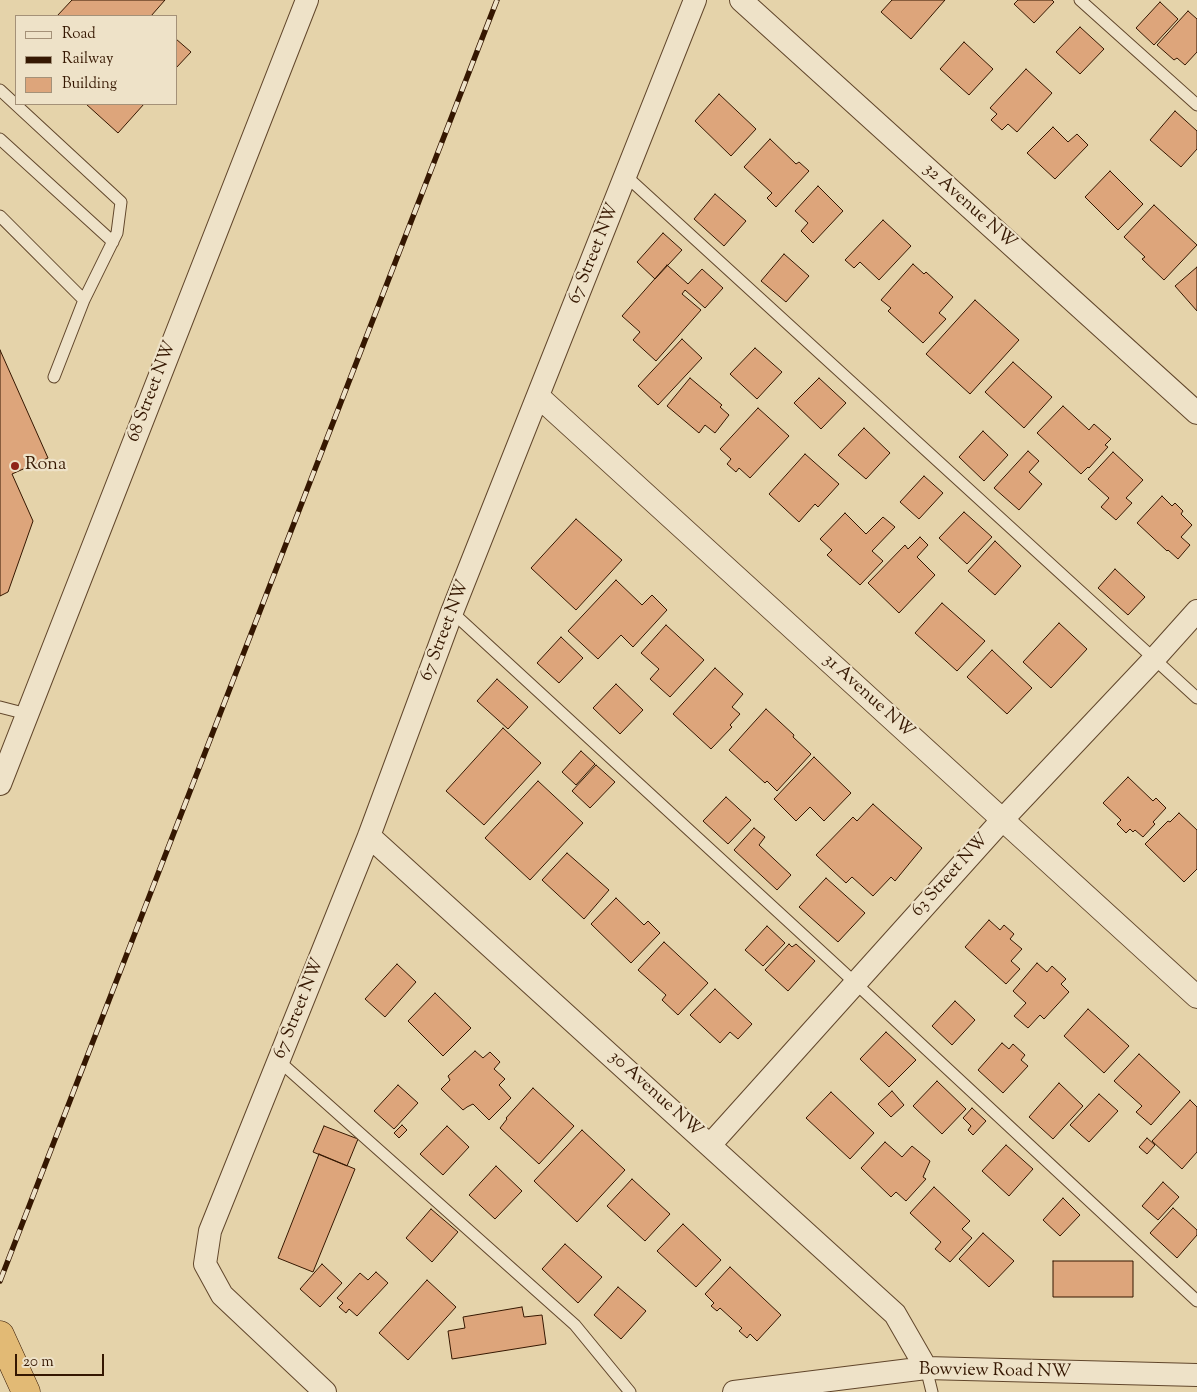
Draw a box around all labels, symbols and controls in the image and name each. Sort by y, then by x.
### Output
legend [15,15,178,105]
text: Road [62,24,96,45]
text: Railway [62,49,113,70]
text: Building [62,74,117,95]
street label: 32 Avenue NW [918,160,1020,254]
street label: 67 Street NW [565,201,625,307]
street label: 68 Street NW [124,338,182,446]
place label: Rona [25,455,66,477]
marker: Rona [9,460,21,472]
street label: 67 Street NW [417,577,475,685]
street label: 31 Avenue NW [818,650,918,744]
street label: 63 Street NW [908,830,994,922]
street label: 67 Street NW [270,956,330,1062]
street label: 30 Avenue NW [604,1047,706,1143]
scale bar [18,1344,106,1376]
text: 20 m [23,1352,54,1373]
street label: Bowview Road NW [919,1360,1071,1384]

